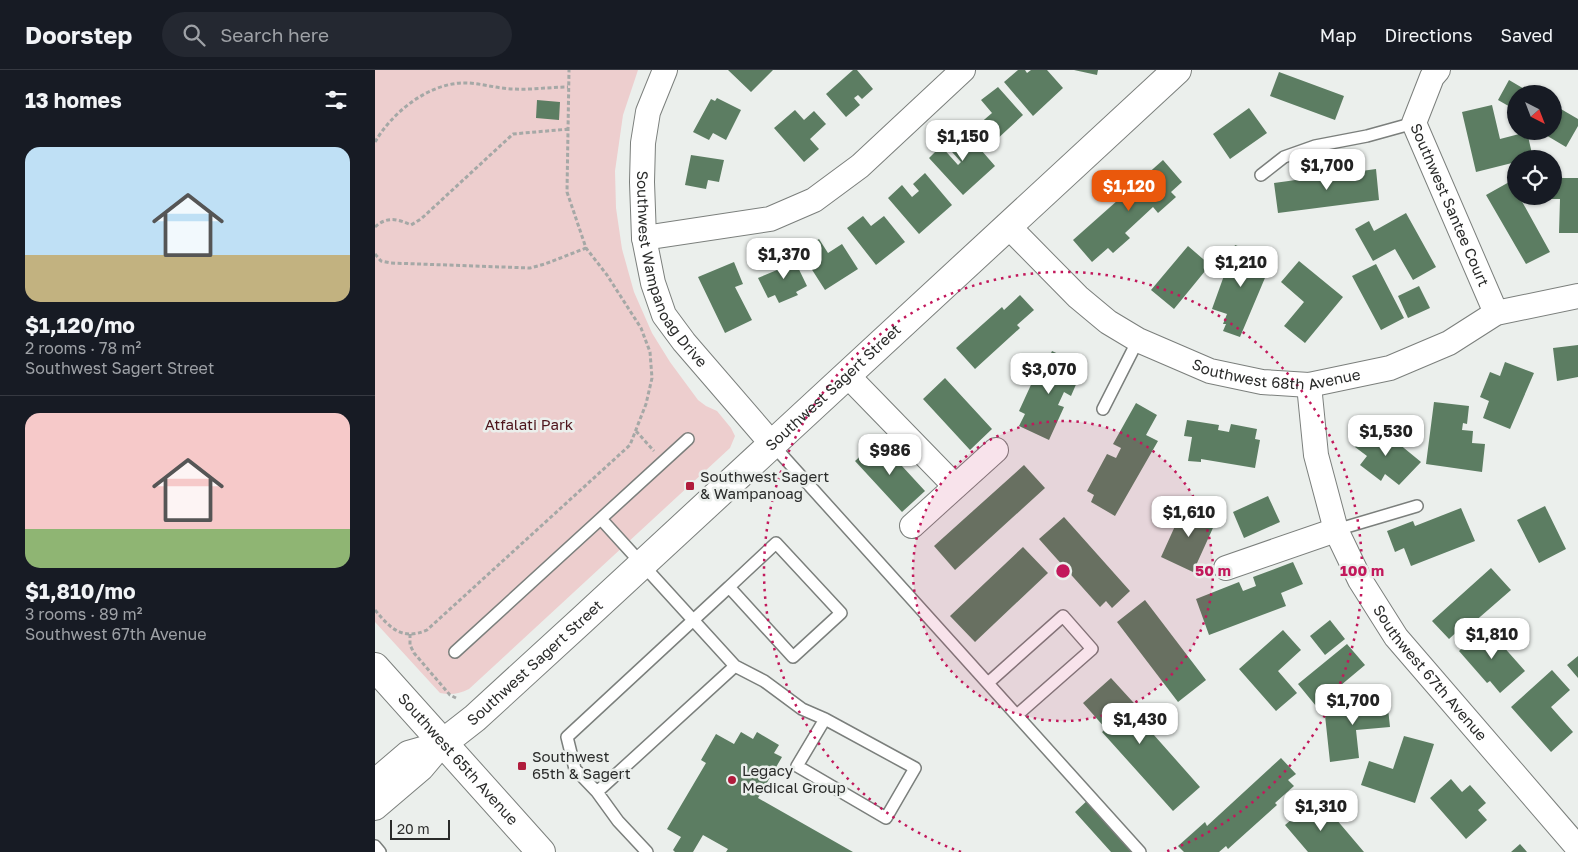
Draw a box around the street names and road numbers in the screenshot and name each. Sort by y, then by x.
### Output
street label: Southwest Santee Court [1407,120,1493,289]
street label: Southwest Wampanoag Drive [634,170,712,371]
street label: Southwest Sagert Street [761,320,904,454]
street label: Southwest 68th Avenue [1190,354,1362,393]
street label: Southwest Sagert Street [463,596,606,729]
street label: Southwest 67th Avenue [1370,601,1491,744]
street label: Southwest 65th Avenue [395,689,523,829]

